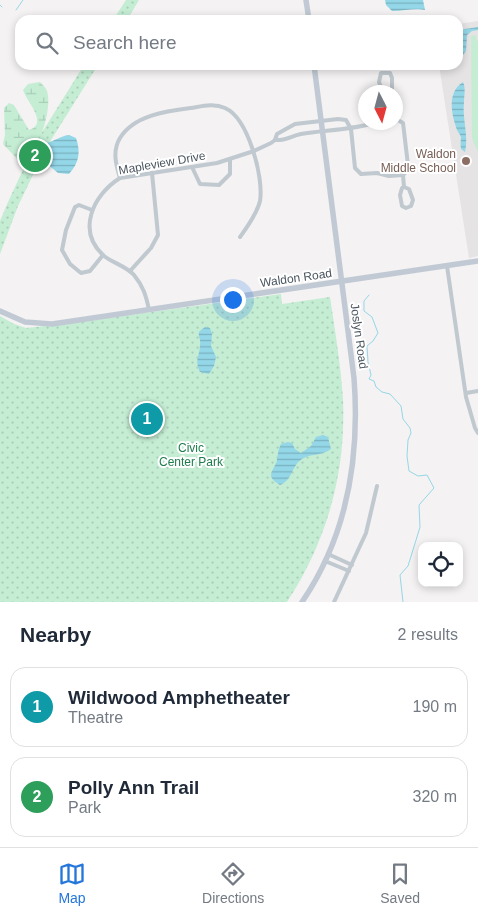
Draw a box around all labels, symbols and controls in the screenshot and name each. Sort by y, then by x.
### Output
search box [15,15,463,70]
icon: search [33,29,61,57]
text: Search here [73,32,177,53]
north arrow [358,85,403,130]
pin: 2 [19,137,51,175]
place label: Waldon Middle School [381,147,456,175]
street label: Mapleview Drive [117,148,207,178]
marker: Waldon Middle School [460,155,472,167]
street label: Waldon Road [259,266,333,290]
your location [220,287,246,313]
street label: Joslyn Road [347,302,371,370]
pin: 1 [131,400,163,438]
park label: Civic Center Park [159,441,224,469]
map controls [418,542,463,587]
button: locate [418,542,463,587]
text: Nearby [20,623,91,646]
text: 2 results [398,626,458,643]
text: Wildwood Amphetheater [68,687,290,708]
text: 1 [33,698,41,715]
text: 190 m [413,698,457,715]
text: Theatre [68,709,123,726]
text: Polly Ann Trail [68,777,199,798]
text: 2 [33,788,41,805]
text: 320 m [413,788,457,805]
text: Park [68,799,101,816]
tab: Map [58,860,86,906]
tab: Directions [202,860,264,906]
tab: Saved [380,860,420,906]

